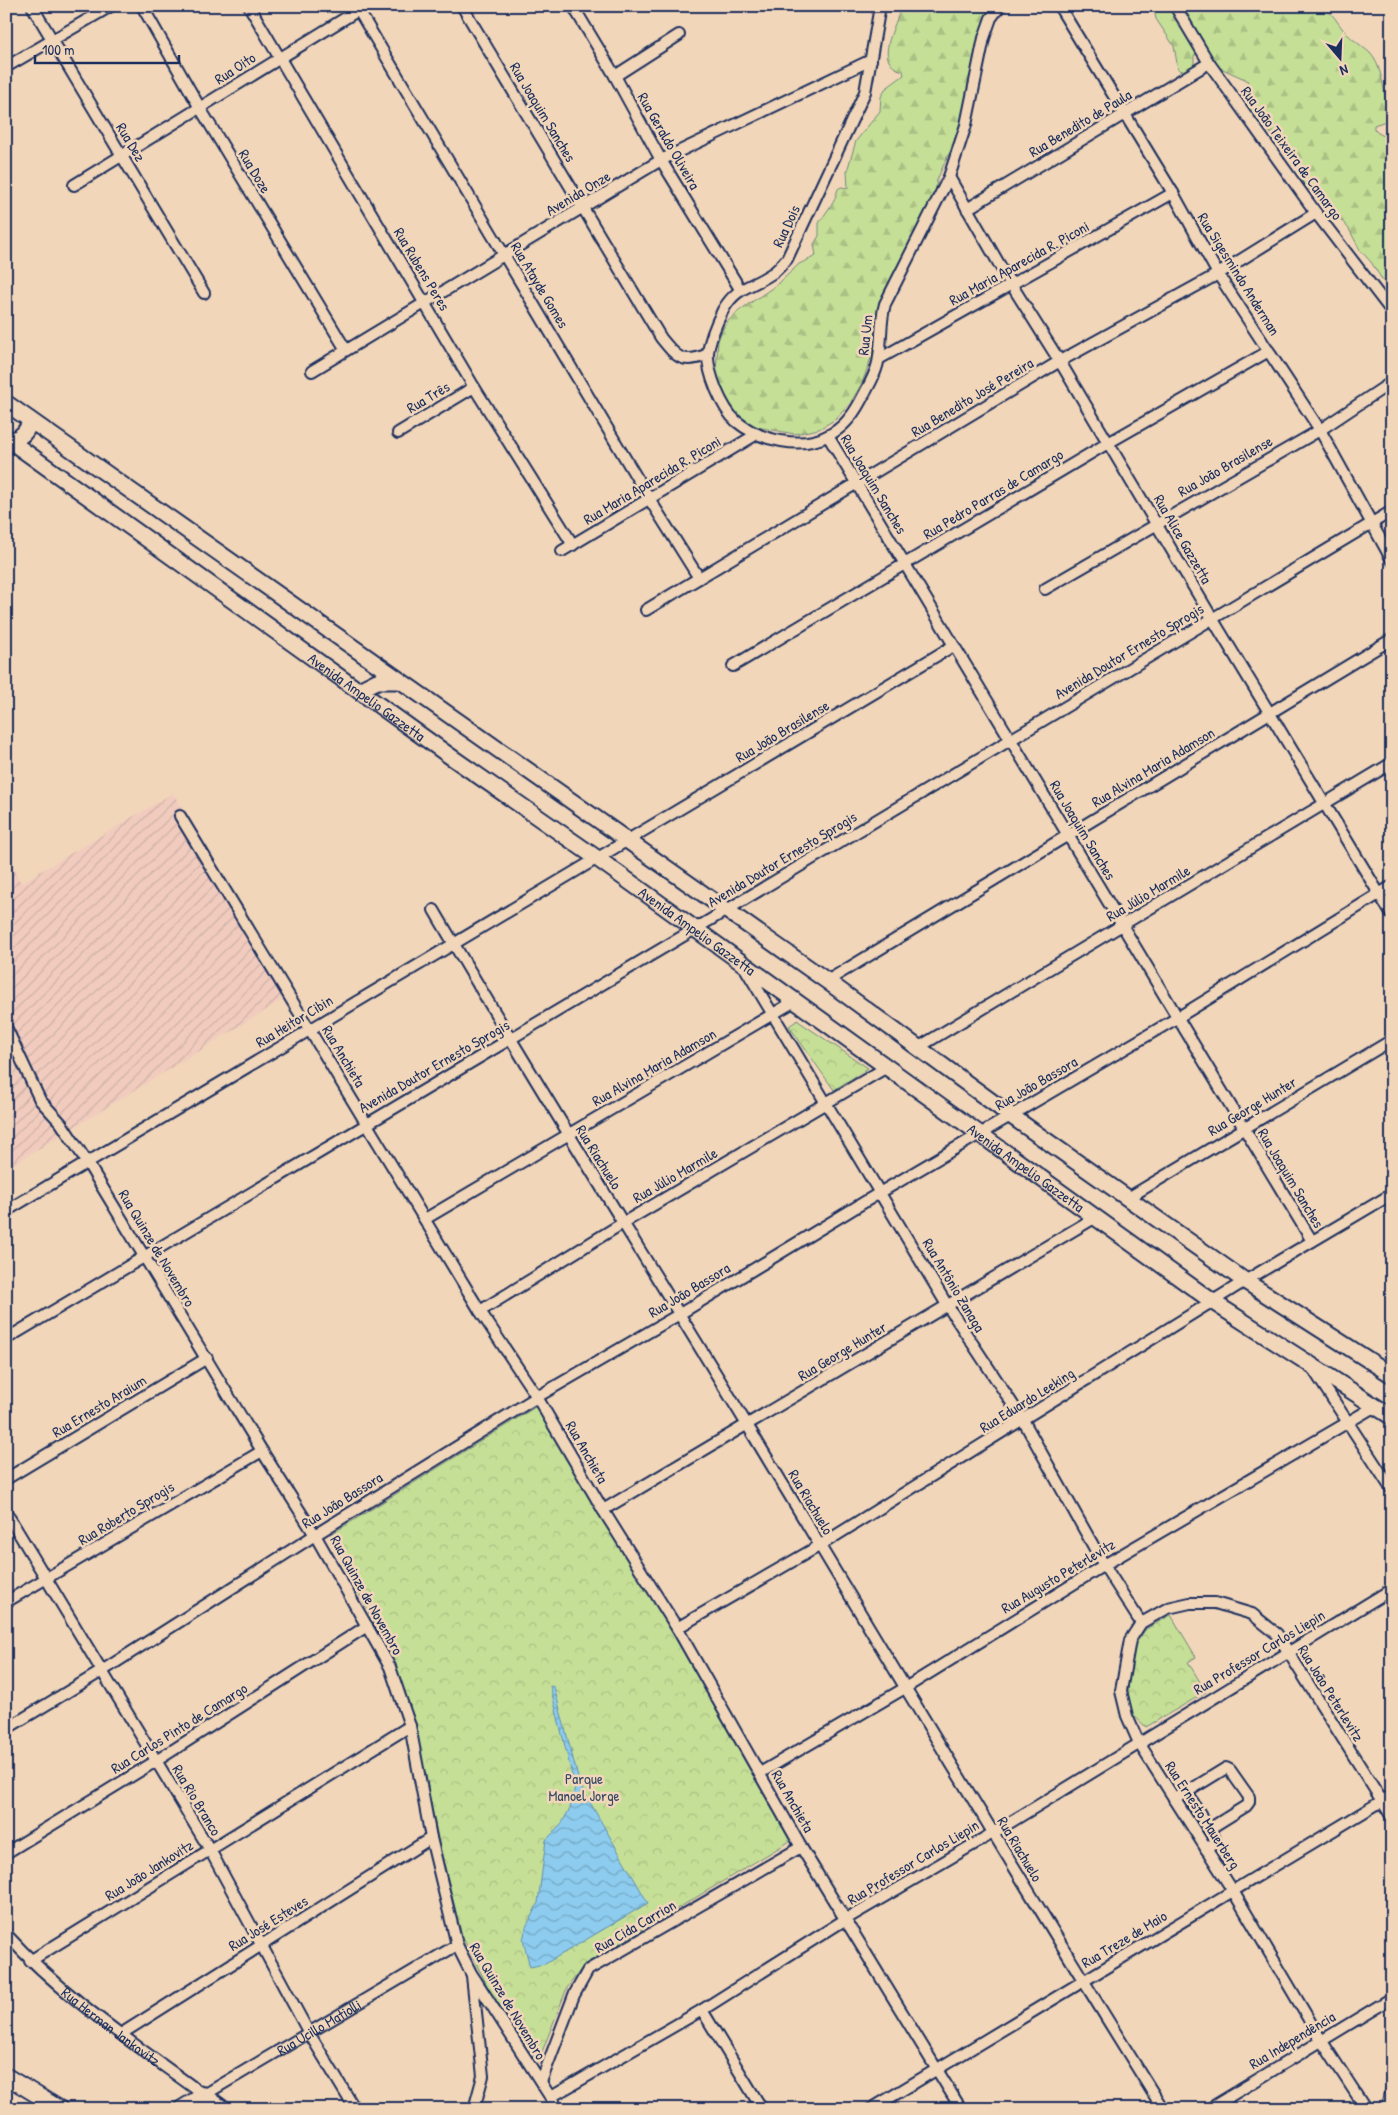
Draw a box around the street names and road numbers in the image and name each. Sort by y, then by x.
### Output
street label: Rua Oito [210,47,260,89]
street label: Rua Joaquim Sanches [505,58,581,166]
street label: Rua João Teixeira de Camargo [1236,82,1348,224]
street label: Rua Benedito de Paula [1025,84,1135,162]
street label: Rua Geraldo Oliveira [633,89,705,194]
street label: Rua Dez [111,119,151,166]
street label: Rua Doze [234,145,276,197]
street label: Avenida Onze [542,165,614,221]
street label: Rua Dois [767,201,805,251]
street label: Rua Sigesmindo Anderman [1193,209,1285,340]
street label: Rua Maria Aparecida R. Piconi [945,216,1093,310]
street label: Rua Rubens Peres [389,223,455,315]
street label: Rua Atayde Gomes [506,238,574,332]
street label: Rua Um [852,314,878,356]
street label: Rua Benedito José Pereira [907,352,1037,442]
street label: Rua Três [403,376,454,418]
street label: Rua Joaquim Sanches [836,430,912,538]
street label: Rua João Brasilense [1174,430,1276,502]
street label: Rua Maria Aparecida R. Piconi [579,431,725,529]
street label: Rua Pedro Parras de Camargo [919,444,1067,544]
street label: Rua Alice Gazzetta [1149,490,1217,588]
street label: Avenida Doutor Ernesto Sprogis [1050,598,1208,704]
street label: Avenida Ampelio Gazzetta [304,647,430,746]
street label: Rua João Brasilense [731,695,833,767]
street label: Rua Alvina Maria Adamson [1088,722,1219,812]
street label: Rua Joaquim Sanches [1045,776,1121,884]
street label: Avenida Doutor Ernesto Sprogis [703,806,861,912]
street label: Rua Júlio Marmile [1102,860,1194,926]
street label: Avenida Ampelio Gazzetta [635,881,760,980]
street label: Rua Heitor Cibin [251,990,337,1052]
street label: Avenida Doutor Ernesto Sprogis [355,1014,513,1118]
street label: Rua Anchieta [317,1021,371,1091]
street label: Rua Alvina Maria Adamson [588,1023,720,1111]
street label: Rua João Bassora [991,1051,1081,1115]
street label: Rua George Hunter [1204,1071,1300,1141]
street label: Avenida Ampelio Gazzetta [963,1118,1089,1217]
street label: Rua Riachuelo [571,1121,627,1193]
street label: Rua Joaquim Sanches [1253,1124,1329,1232]
street label: Rua Júlio Marmile [629,1142,721,1208]
street label: Rua Quinze de Novembro [114,1185,200,1311]
street label: Rua Antônio Zanaga [918,1234,990,1336]
street label: Rua João Bassora [644,1257,734,1323]
street label: Rua George Hunter [794,1316,890,1386]
street label: Rua Eduardo Leeking [976,1362,1079,1438]
street label: Rua Ernesto Araium [48,1370,150,1442]
street label: Rua Anchieta [561,1417,613,1487]
street label: Rua Riachuelo [783,1466,839,1538]
street label: Rua João Bassora [297,1467,387,1533]
street label: Rua Roberto Sprogis [74,1476,178,1550]
street label: Rua Quinze de Novembro [325,1532,409,1658]
street label: Rua Augusto Peterlevitz [997,1533,1119,1618]
street label: Rua Professor Carlos Liepin [1189,1604,1329,1700]
street label: Rua João Peterlevitz [1293,1641,1369,1746]
street label: Rua Carlos Pinto de Camargo [107,1677,251,1779]
street label: Rua Ernesto Mauerberg [1160,1757,1246,1873]
street label: Rua Rio Branco [167,1760,227,1840]
street label: Rua Anchieta [767,1766,819,1836]
street label: Rua Riachuelo [992,1813,1048,1885]
street label: Rua Professor Carlos Liepin [843,1814,983,1910]
street label: Rua João Jankovitz [101,1834,198,1906]
street label: Rua José Esteves [224,1890,312,1956]
street label: Rua Cida Carrion [590,1894,680,1958]
street label: Rua Treze de Maio [1077,1905,1171,1973]
street label: Rua Quinze de Novembro [465,1938,551,2064]
street label: Rua Herman Jankovitz [57,1982,165,2071]
street label: Rua Ucillo Matiolli [273,1994,365,2060]
street label: Rua Independência [1245,2006,1339,2074]

